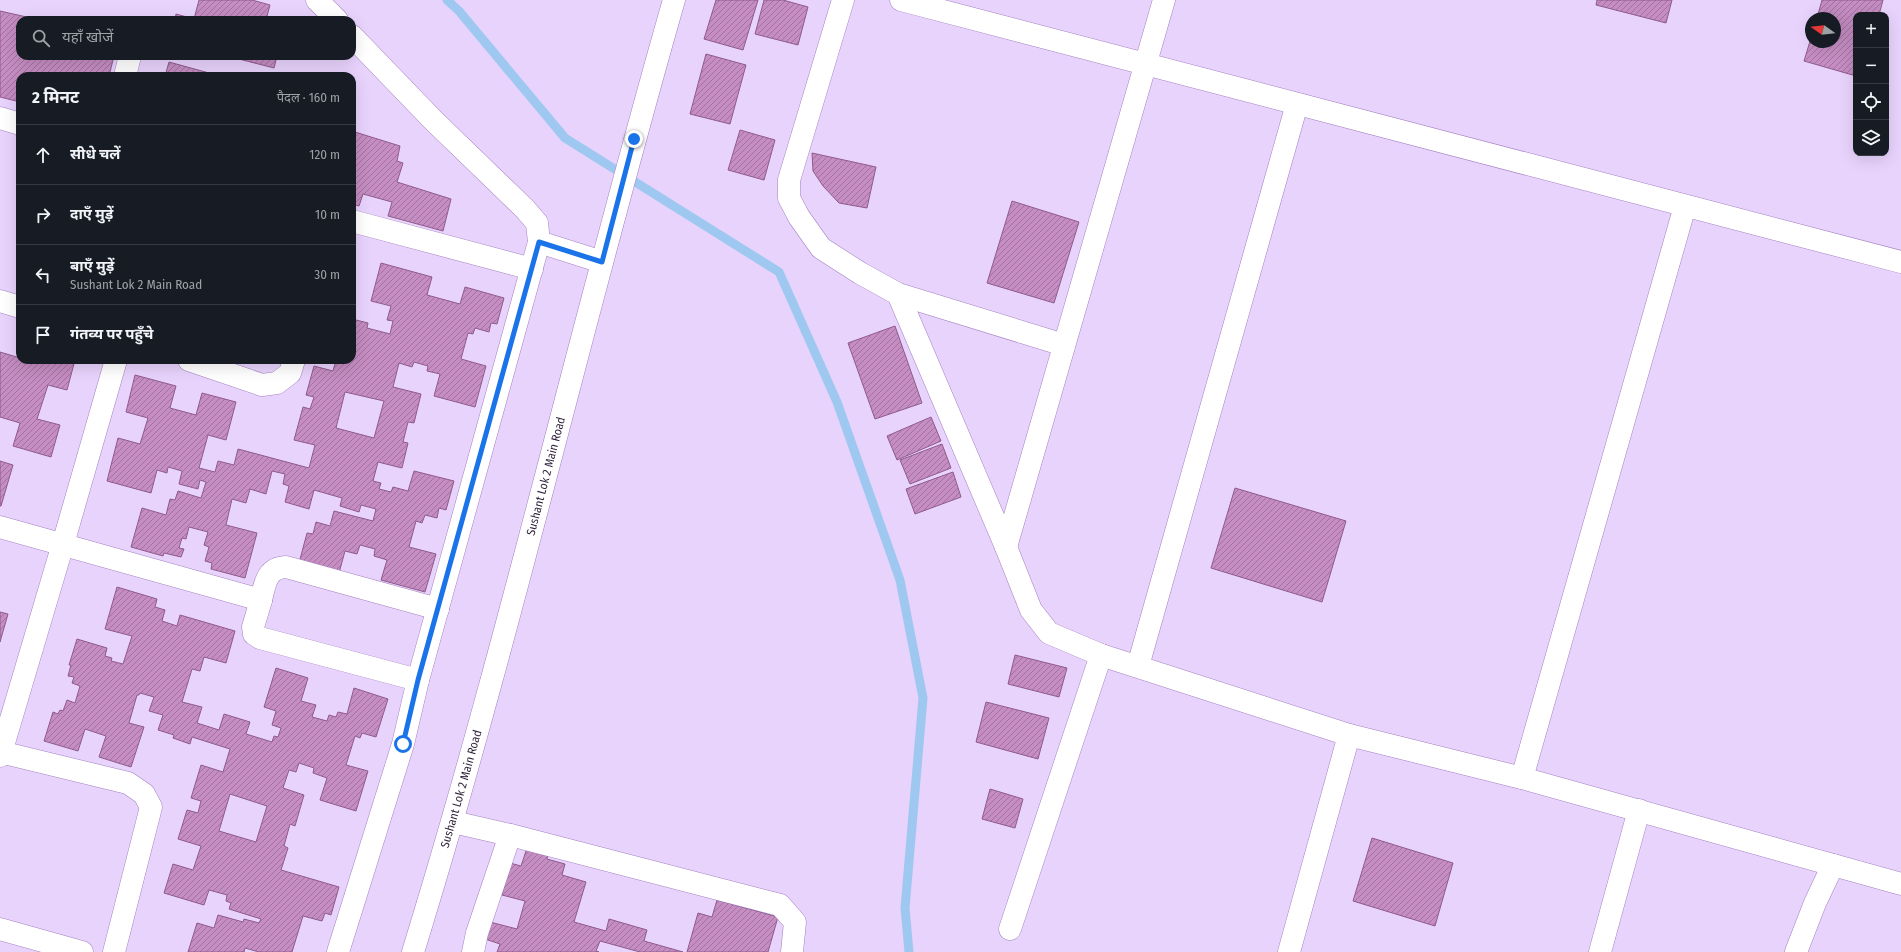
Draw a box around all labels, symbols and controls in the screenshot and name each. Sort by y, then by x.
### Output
north arrow [1805,12,1841,48]
map controls [1853,12,1889,156]
button: + [1853,12,1889,48]
search box [16,16,356,60]
icon: search [30,27,52,49]
text: यहाँ खोजें [62,28,113,46]
button: − [1853,48,1889,84]
button: locate [1853,84,1889,120]
text: 2 मिनट [32,87,79,108]
text: पैदल · 160 m [277,90,340,105]
button: layers [1853,120,1889,156]
route end [625,130,643,148]
icon: ahead [32,144,54,166]
text: सीधे चलें [70,145,120,163]
text: 120 m [309,147,340,162]
icon: right [32,204,54,226]
text: दाएँ मुड़ें [70,205,113,223]
text: 10 m [315,207,340,222]
text: बाएँ मुड़ें [70,257,114,275]
icon: left [32,264,54,286]
text: 30 m [314,267,340,282]
text: Sushant Lok 2 Main Road [70,277,202,292]
icon: arrive [32,324,54,346]
text: गंतव्य पर पहुँचे [70,325,153,343]
street label: Sushant Lok 2 Main Road [524,415,568,537]
street label: Sushant Lok 2 Main Road [438,728,485,850]
route start [394,735,412,753]

